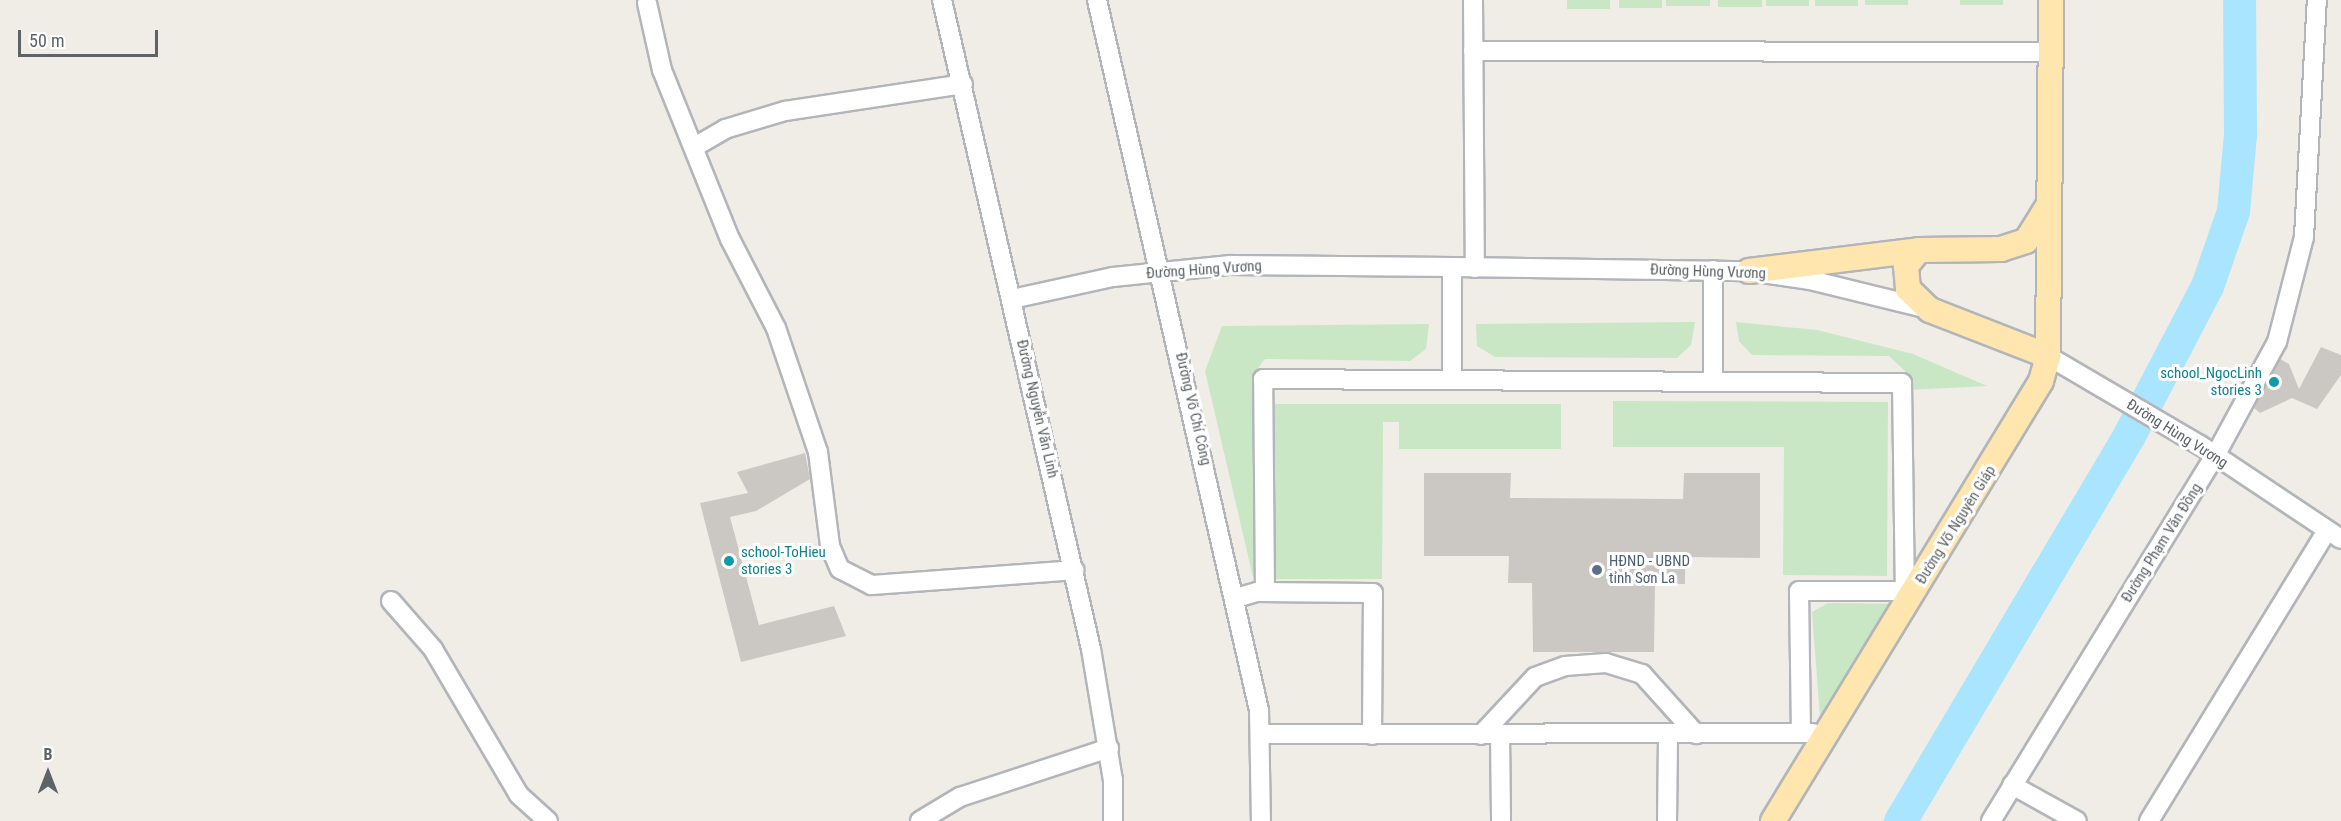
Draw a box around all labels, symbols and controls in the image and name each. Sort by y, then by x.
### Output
scale bar [21,18,160,56]
text: 50 m [29,30,64,51]
street label: Đường Hùng Vương [1146,257,1262,283]
street label: Đường Hùng Vương [1650,261,1766,283]
street label: Đường Nguyễn Văn Linh [1012,338,1062,480]
street label: Đường Võ Chí Công [1171,351,1215,467]
place label: school_NgocLinh stories 3 [2160,364,2262,399]
marker: school_NgocLinh stories 3 [2267,375,2281,389]
street label: Đường Hùng Vương [2123,396,2231,472]
street label: Đường Võ Nguyên Giáp [1912,462,2000,588]
street label: Đường Phạm Văn Đồng [2118,480,2206,606]
place label: school-ToHieu stories 3 [741,543,826,578]
place label: HĐND - UBND tỉnh Sơn La [1609,552,1690,587]
marker: school-ToHieu stories 3 [722,554,736,568]
marker: HĐND - UBND tỉnh Sơn La [1590,563,1604,577]
north arrow [18,743,78,803]
text: B [44,745,52,764]

